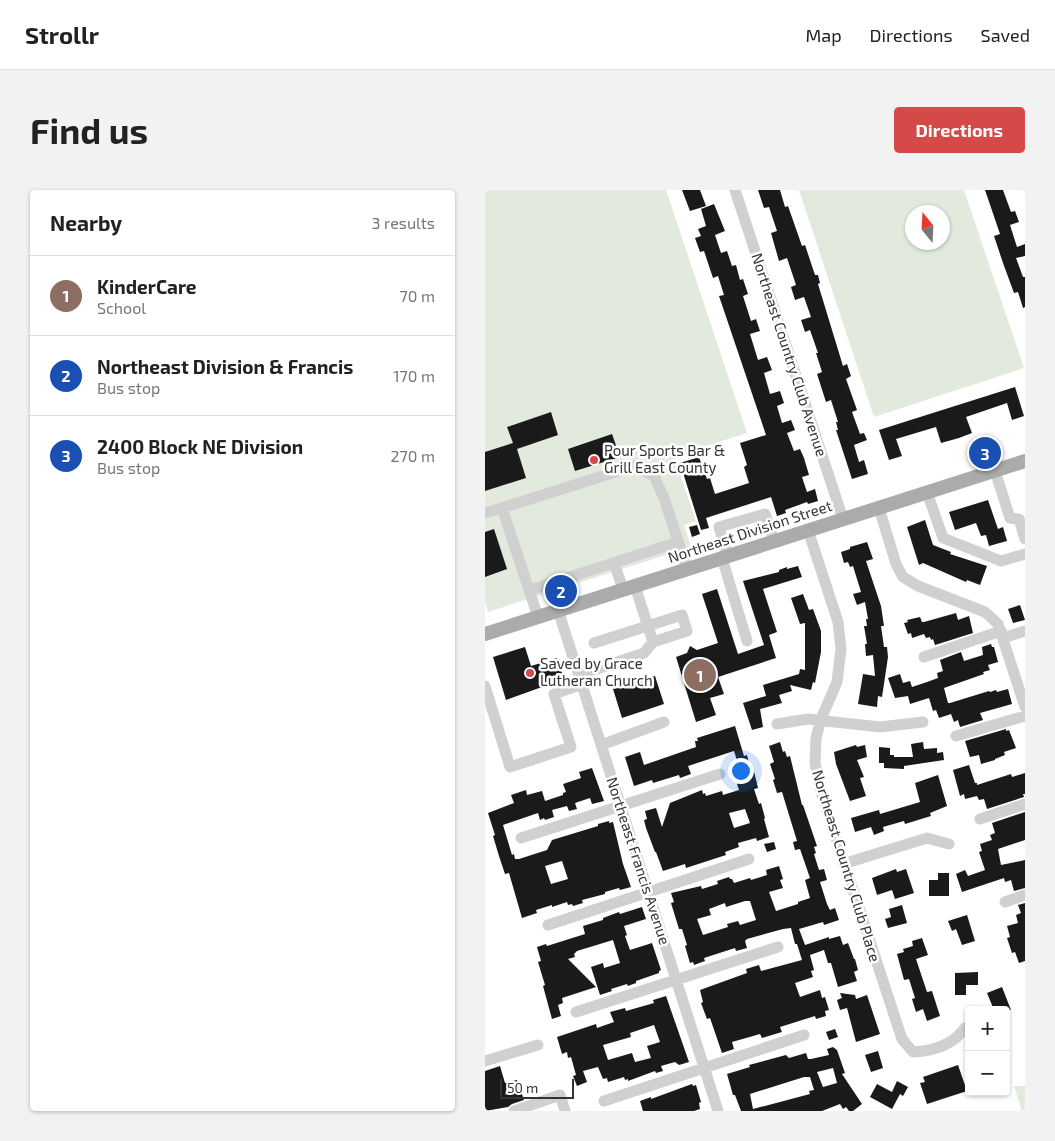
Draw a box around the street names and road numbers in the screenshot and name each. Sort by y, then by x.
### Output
street label: Northeast Country Club Avenue [748,251,831,459]
street label: Northeast Division Street [665,496,834,566]
street label: Northeast Country Club Place [809,768,885,964]
street label: Northeast Francis Avenue [603,775,675,947]

